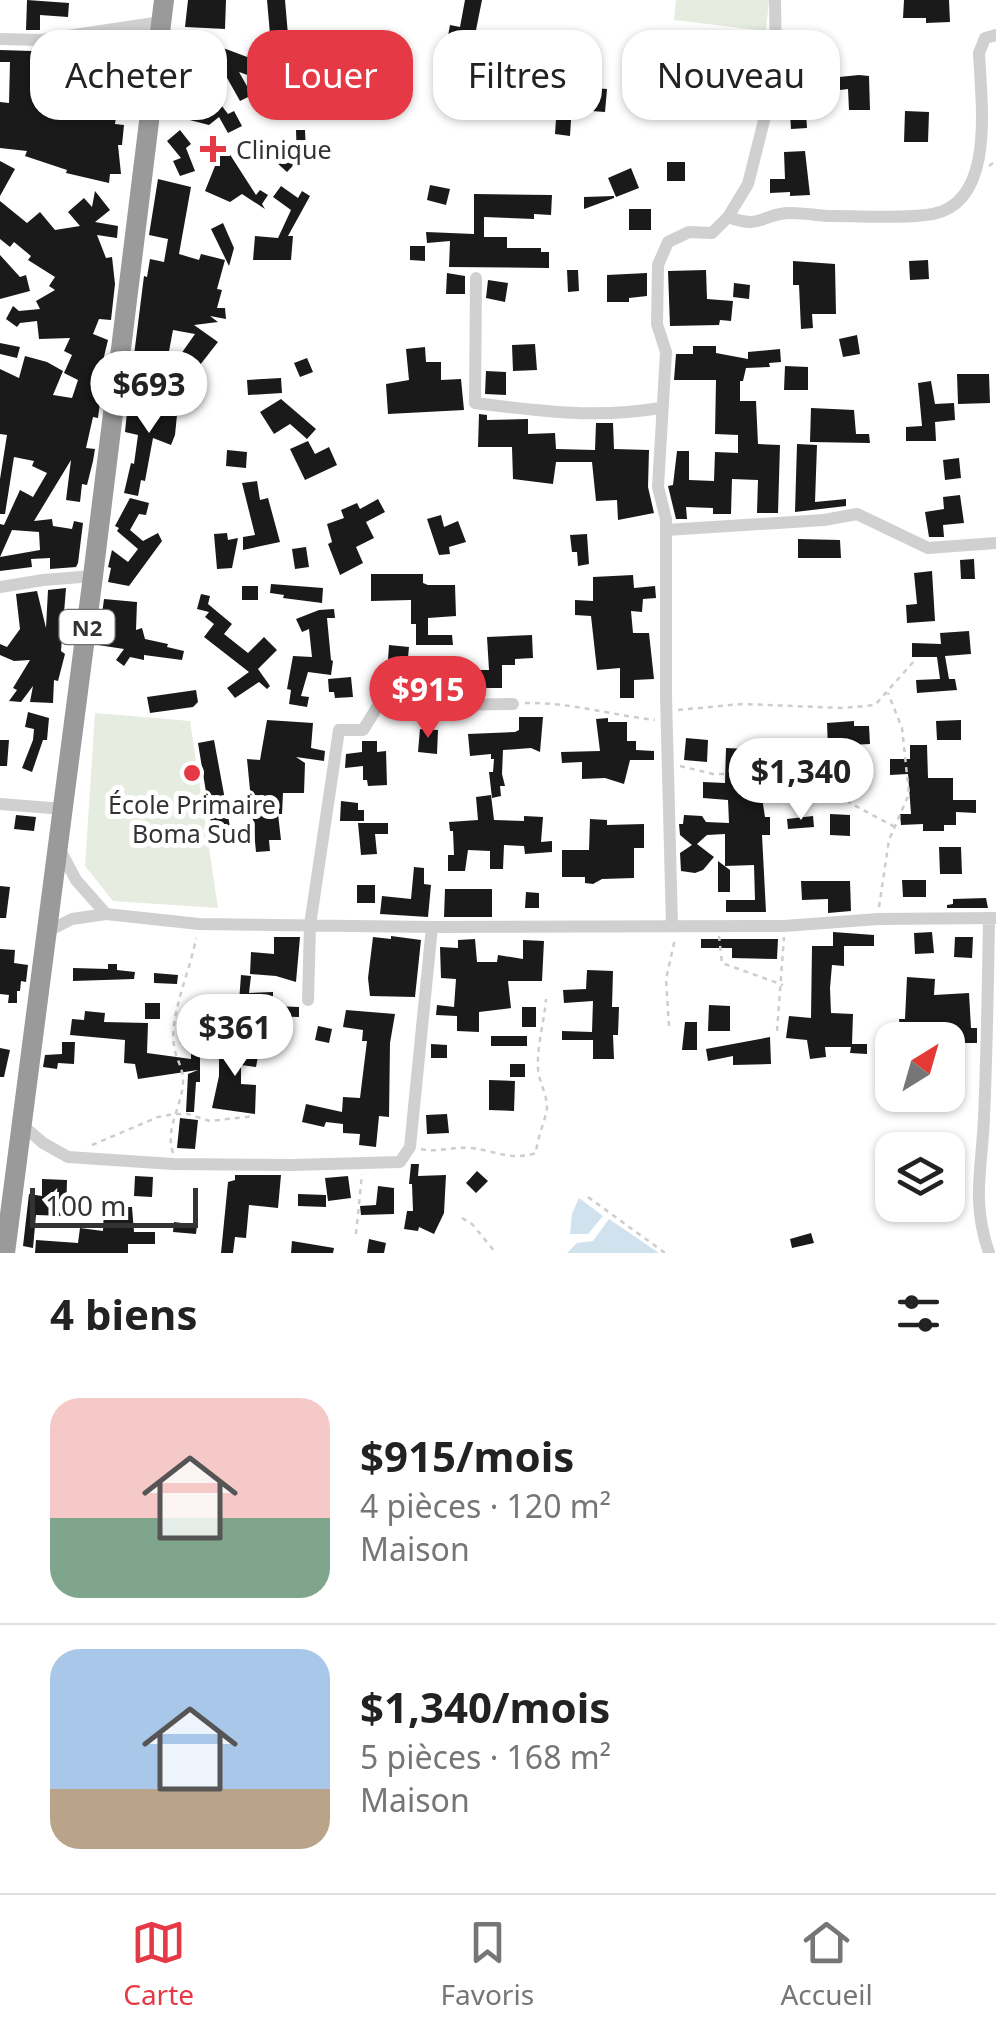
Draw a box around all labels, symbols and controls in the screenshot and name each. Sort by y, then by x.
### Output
chip: Acheter [30,30,227,120]
chip: Louer [247,30,413,120]
chip: Filtres [433,30,602,120]
chip: Nouveau [622,30,840,120]
place label: Clinique [236,132,332,166]
marker: Clinique [200,136,226,162]
pin: $693 [90,351,208,436]
text: $693 [112,362,186,405]
road number: N2 [59,610,114,644]
pin: $915 [369,656,487,741]
text: $915 [391,667,465,710]
pin: $1,340 [720,738,882,823]
text: $1,340 [751,749,851,792]
marker: École Primaire Boma Sud [181,762,203,784]
place label: École Primaire Boma Sud [108,787,276,850]
pin: $361 [176,994,294,1079]
text: $361 [198,1005,272,1048]
north arrow [875,1022,965,1112]
map controls [875,1022,965,1222]
button: layers [875,1132,965,1222]
scale bar [30,1183,198,1228]
text: 100 m [45,1186,127,1224]
text: 4 biens [50,1285,198,1342]
icon: filters [891,1286,946,1341]
text: $915/mois [360,1427,574,1484]
icon: home [130,1438,250,1558]
text: 4 pièces · 120 m² [360,1484,611,1527]
text: Maison [360,1527,470,1570]
text: $1,340/mois [360,1678,610,1735]
icon: home [130,1689,250,1809]
text: 5 pièces · 168 m² [360,1735,611,1778]
text: Maison [360,1778,470,1821]
tab: Carte [123,1915,194,2013]
tab: Favoris [440,1915,534,2013]
tab: Accueil [780,1915,873,2013]

